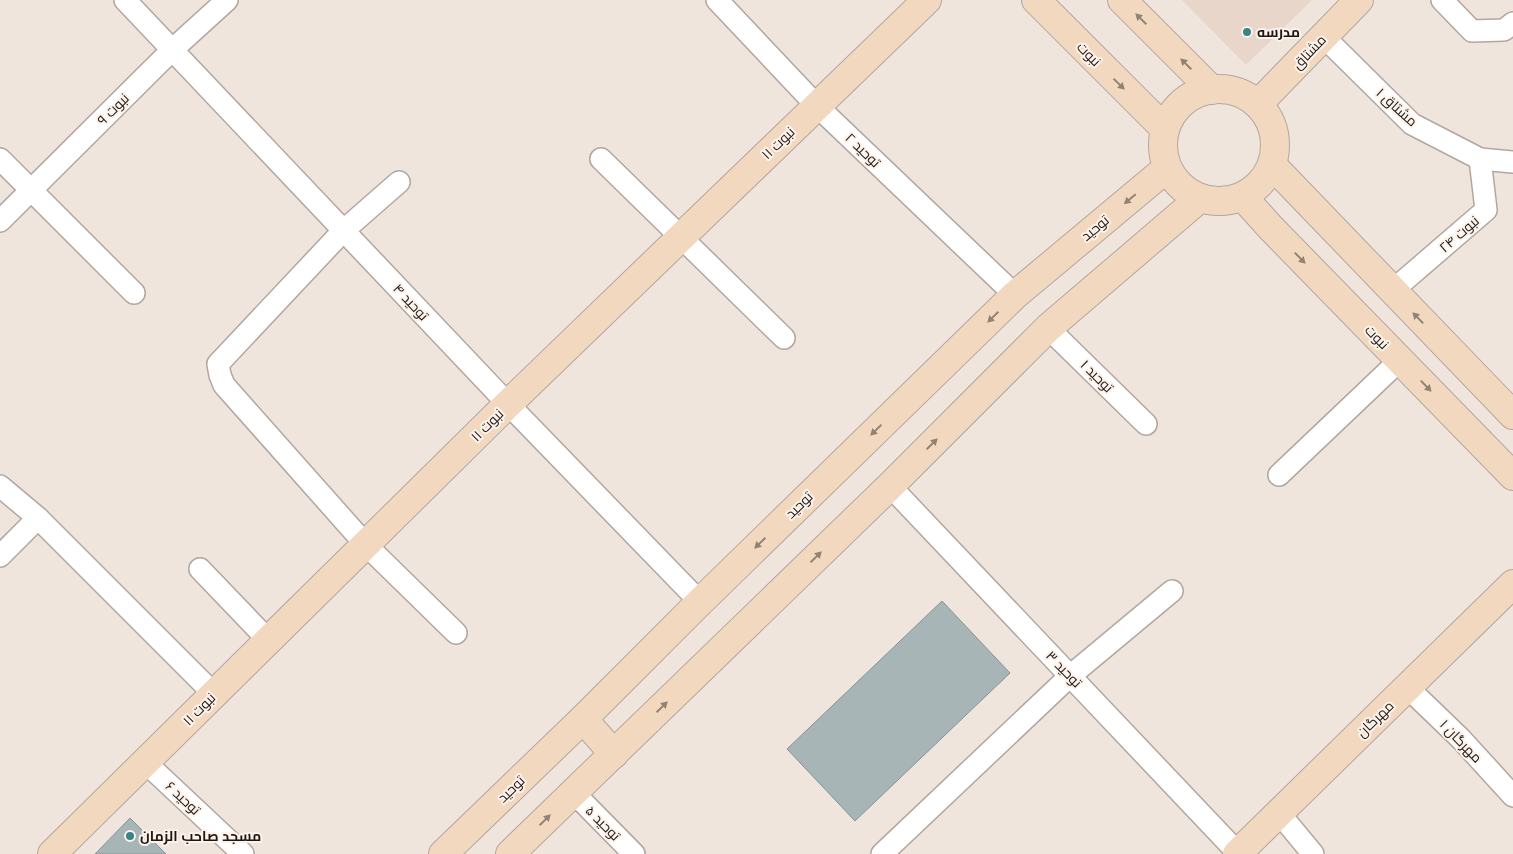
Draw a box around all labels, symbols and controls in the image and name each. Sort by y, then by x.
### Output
one-way arrow [1135,13,1147,25]
place label: مدرسه [1257,23,1300,41]
marker: مدرسه [1241,26,1253,38]
street label: مشتاق [1288,31,1330,73]
street label: نبوت [1073,38,1105,70]
one-way arrow [1180,58,1192,70]
one-way arrow [1113,78,1125,90]
street label: مشتاق ۱ [1373,84,1421,130]
street label: نبوت ۹ [93,89,133,129]
street label: نبوت ۱۱ [758,123,798,163]
street label: توحید ۲ [842,129,885,171]
one-way arrow [1123,194,1136,205]
street label: توحید [1077,211,1113,245]
street label: نبوت ۲۴ [1435,212,1483,256]
one-way arrow [1294,251,1306,263]
street label: توحید ۴ [389,280,433,324]
one-way arrow [987,310,999,322]
one-way arrow [1412,312,1424,324]
street label: نبوت [1361,321,1393,353]
street label: توحید ۱ [1077,356,1117,396]
one-way arrow [1420,380,1432,392]
street label: نبوت ۱۱ [467,405,507,445]
one-way arrow [871,424,883,436]
one-way arrow [926,438,938,450]
street label: توحید [782,488,817,522]
one-way arrow [754,537,766,549]
one-way arrow [810,552,822,564]
street label: توحید ۳ [1042,647,1086,691]
street label: نبوت ۱۱ [179,689,219,729]
street label: مهرگان [1352,697,1398,741]
one-way arrow [656,702,668,714]
street label: مهرگان ۱ [1436,716,1486,766]
street label: توحید [494,772,529,806]
street label: توحید ۶ [162,777,205,819]
street label: توحید ۵ [582,802,625,845]
one-way arrow [538,814,550,826]
place label: مسجد صاحب الزمان [140,827,261,845]
marker: مسجد صاحب الزمان [124,830,136,842]

